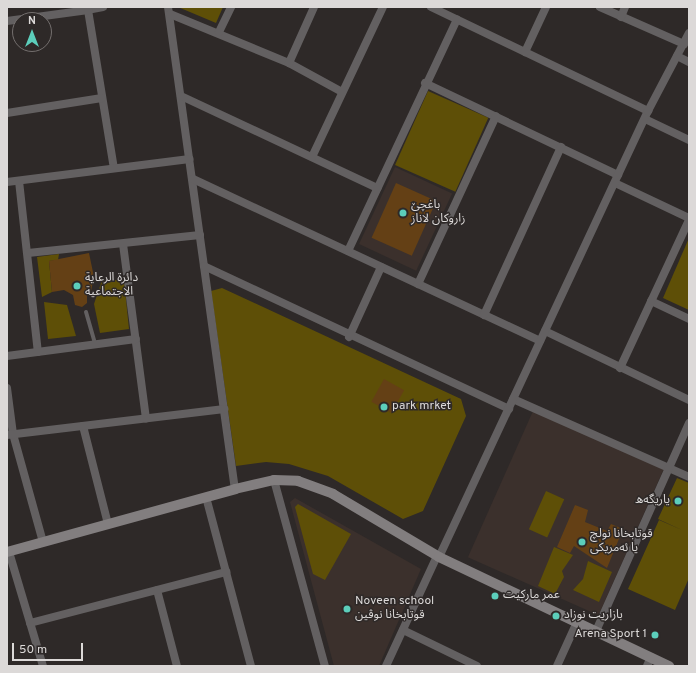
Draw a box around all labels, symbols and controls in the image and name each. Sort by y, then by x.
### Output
north arrow [12,12,52,52]
text: N [28,14,36,28]
place label: باغچێ زاروكان لاناز [411,199,465,227]
marker: باغچێ زاروكان لاناز [398,208,408,218]
place label: دائرة الرعاية الاجتماعية [85,272,138,300]
marker: دائرة الرعاية الاجتماعية [72,281,82,291]
place label: park mrket [392,400,451,414]
marker: park mrket [379,402,389,412]
place label: یاریگه‌ه [635,494,670,508]
marker: یاریگه‌ه [673,496,683,506]
place label: قوتابخانا نولچ يا ئەمريكى [590,528,653,556]
marker: قوتابخانا نولچ يا ئەمريكى [577,537,587,547]
place label: عمر ماركيت [503,589,560,603]
marker: عمر ماركيت [490,591,500,601]
place label: Noveen school قوتابخانا نوڤين [355,595,434,623]
marker: Noveen school قوتابخانا نوڤين [342,604,352,614]
place label: بازاريت نوزاد [564,609,623,623]
marker: بازاريت نوزاد [551,611,561,621]
place label: Arena Sport 1 [574,628,647,642]
marker: Arena Sport 1 [650,630,660,640]
scale bar [14,635,85,661]
text: 50 m [19,642,47,658]

